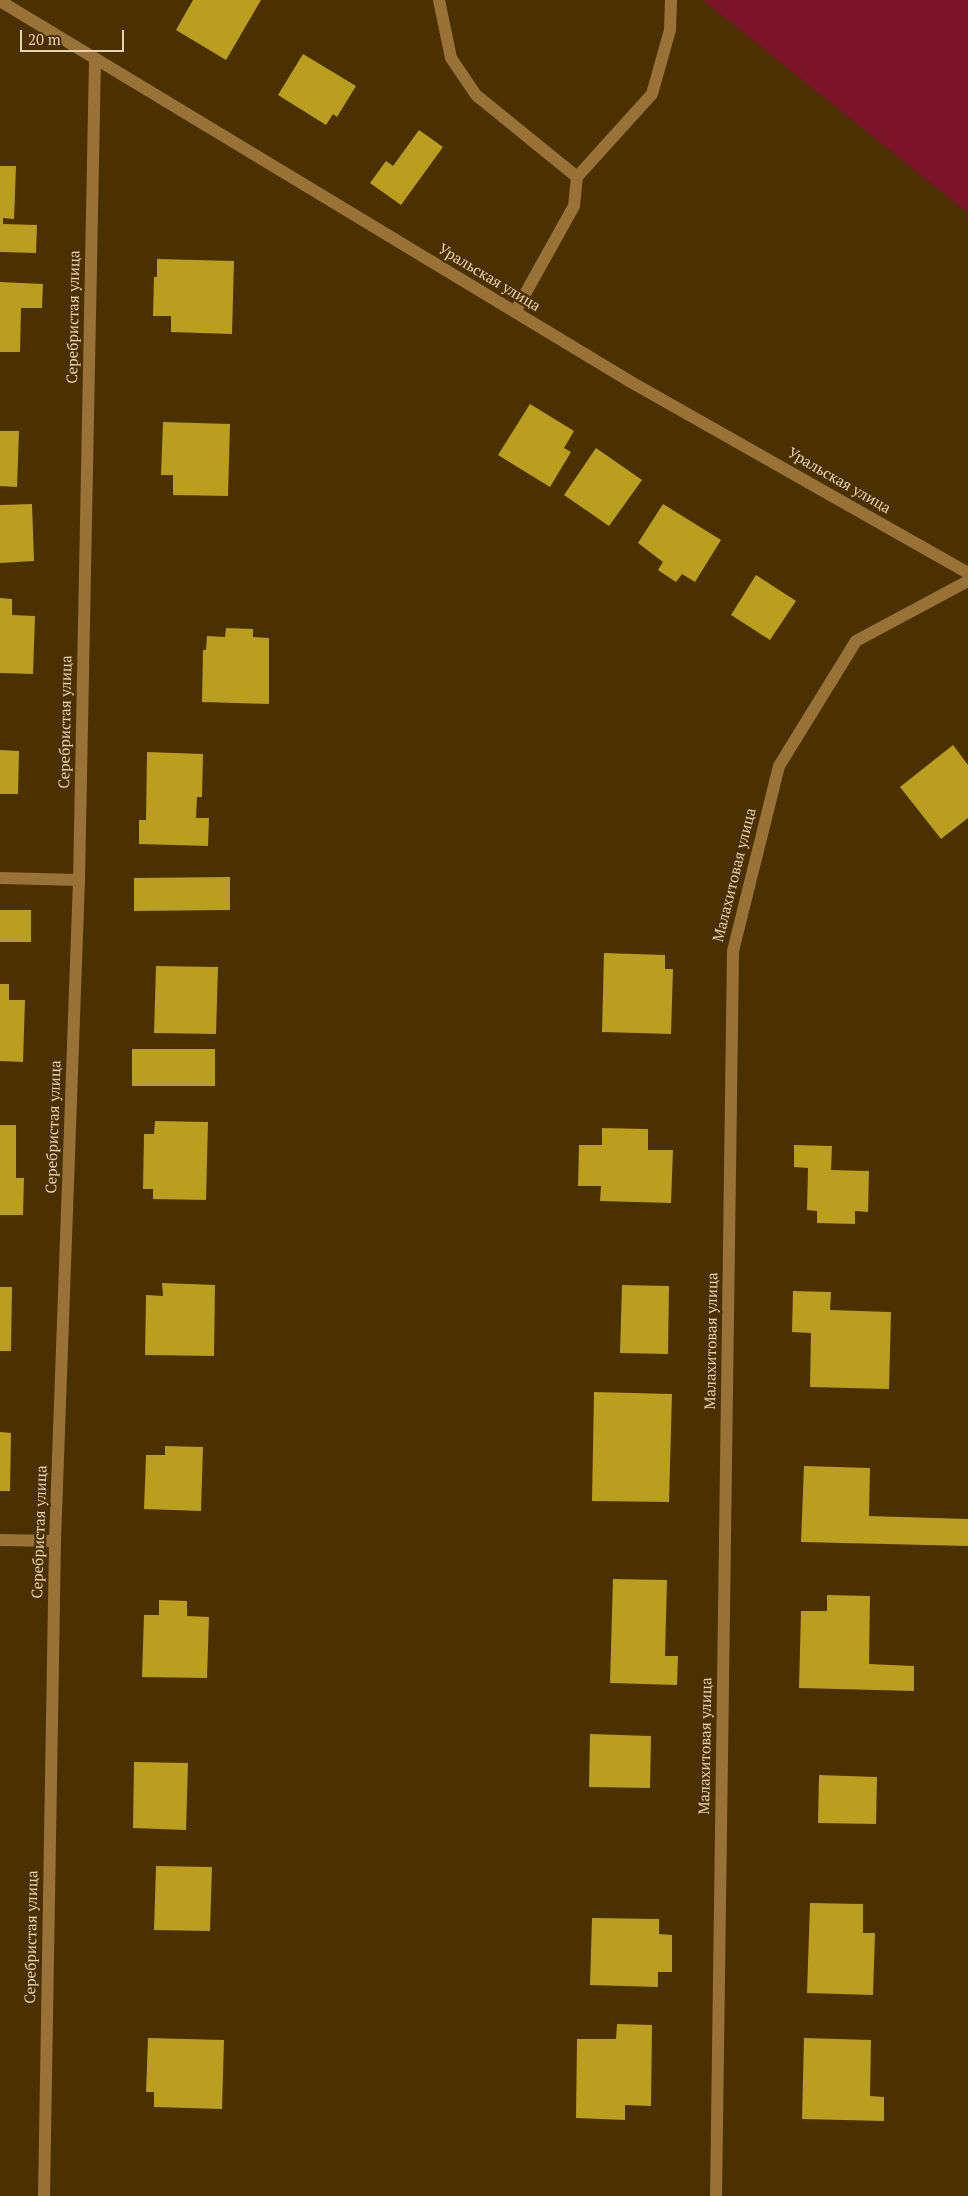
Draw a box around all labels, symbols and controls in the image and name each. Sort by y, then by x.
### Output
scale bar [22,20,126,52]
text: 20 m [28,29,61,49]
street label: Уральская улица [435,240,543,316]
street label: Серебристая улица [64,250,84,384]
street label: Уральская улица [784,444,894,518]
street label: Серебристая улица [56,655,76,789]
street label: Малахитовая улица [710,806,760,944]
street label: Серебристая улица [43,1060,65,1194]
street label: Малахитовая улица [702,1272,722,1410]
street label: Серебристая улица [29,1465,51,1599]
street label: Малахитовая улица [696,1677,716,1815]
street label: Серебристая улица [22,1870,42,2004]

